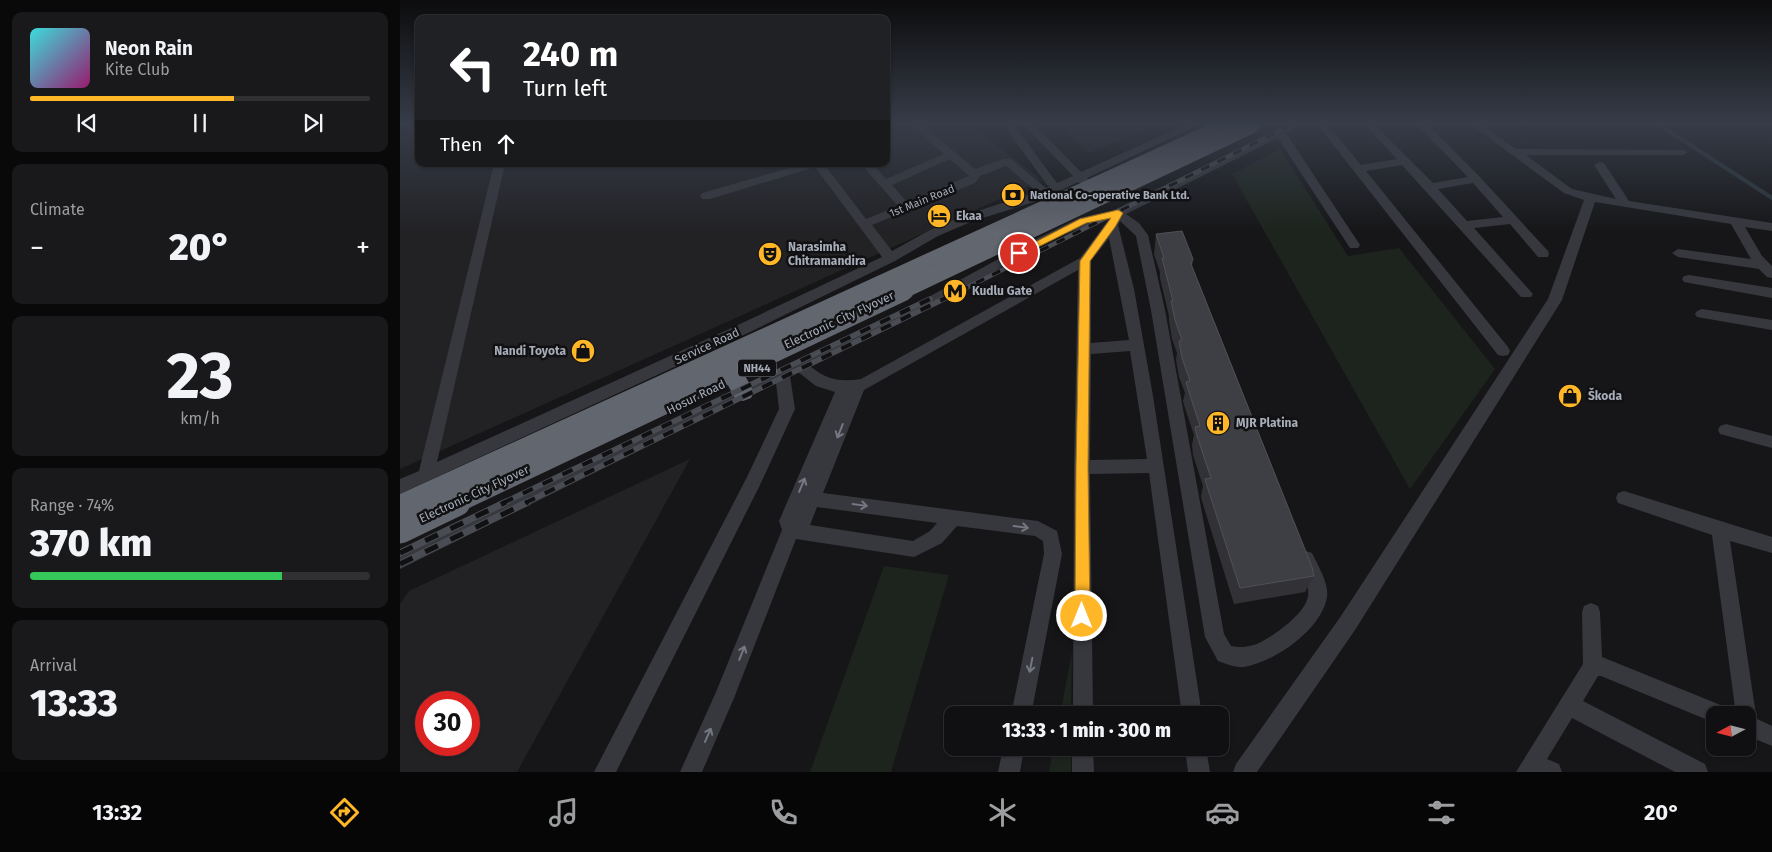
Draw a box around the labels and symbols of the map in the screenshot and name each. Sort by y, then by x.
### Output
street label: 1st Main Road [887,182,957,220]
bank icon: National Co-operative Bank Ltd. [1000,182,1026,208]
place label: National Co-operative Bank Ltd. [1030,189,1190,202]
hotel icon: Ekaa [926,203,952,229]
place label: Ekaa [956,209,982,223]
pin [998,232,1040,274]
place label: Narasimha Chitramandira [788,240,866,268]
theatre icon: Narasimha Chitramandira [757,241,783,267]
metro station icon: Kudlu Gate [942,278,968,304]
place label: Kudlu Gate [972,284,1033,298]
street label: Electronic City Flyover [782,288,896,352]
street label: Service Road [672,325,742,367]
shop icon: Nandi Toyota [570,338,596,364]
place label: Nandi Toyota [494,344,566,358]
road number: NH44 [738,359,776,376]
street label: Hosur Road [665,377,727,417]
shop icon: Škoda [1557,383,1583,409]
place label: Škoda [1588,387,1623,403]
building icon: MJR Platina [1205,410,1231,436]
place label: MJR Platina [1236,416,1298,430]
one-way arrow [834,423,844,438]
street label: Electronic City Flyover [417,462,531,526]
one-way arrow [798,478,808,493]
one-way arrow [852,501,868,511]
one-way arrow [1013,522,1029,532]
position arrow [1055,589,1107,641]
one-way arrow [738,646,747,661]
one-way arrow [1026,656,1035,672]
speed limit sign: 30 [415,691,480,756]
north arrow [1706,706,1756,756]
one-way arrow [703,728,713,743]

